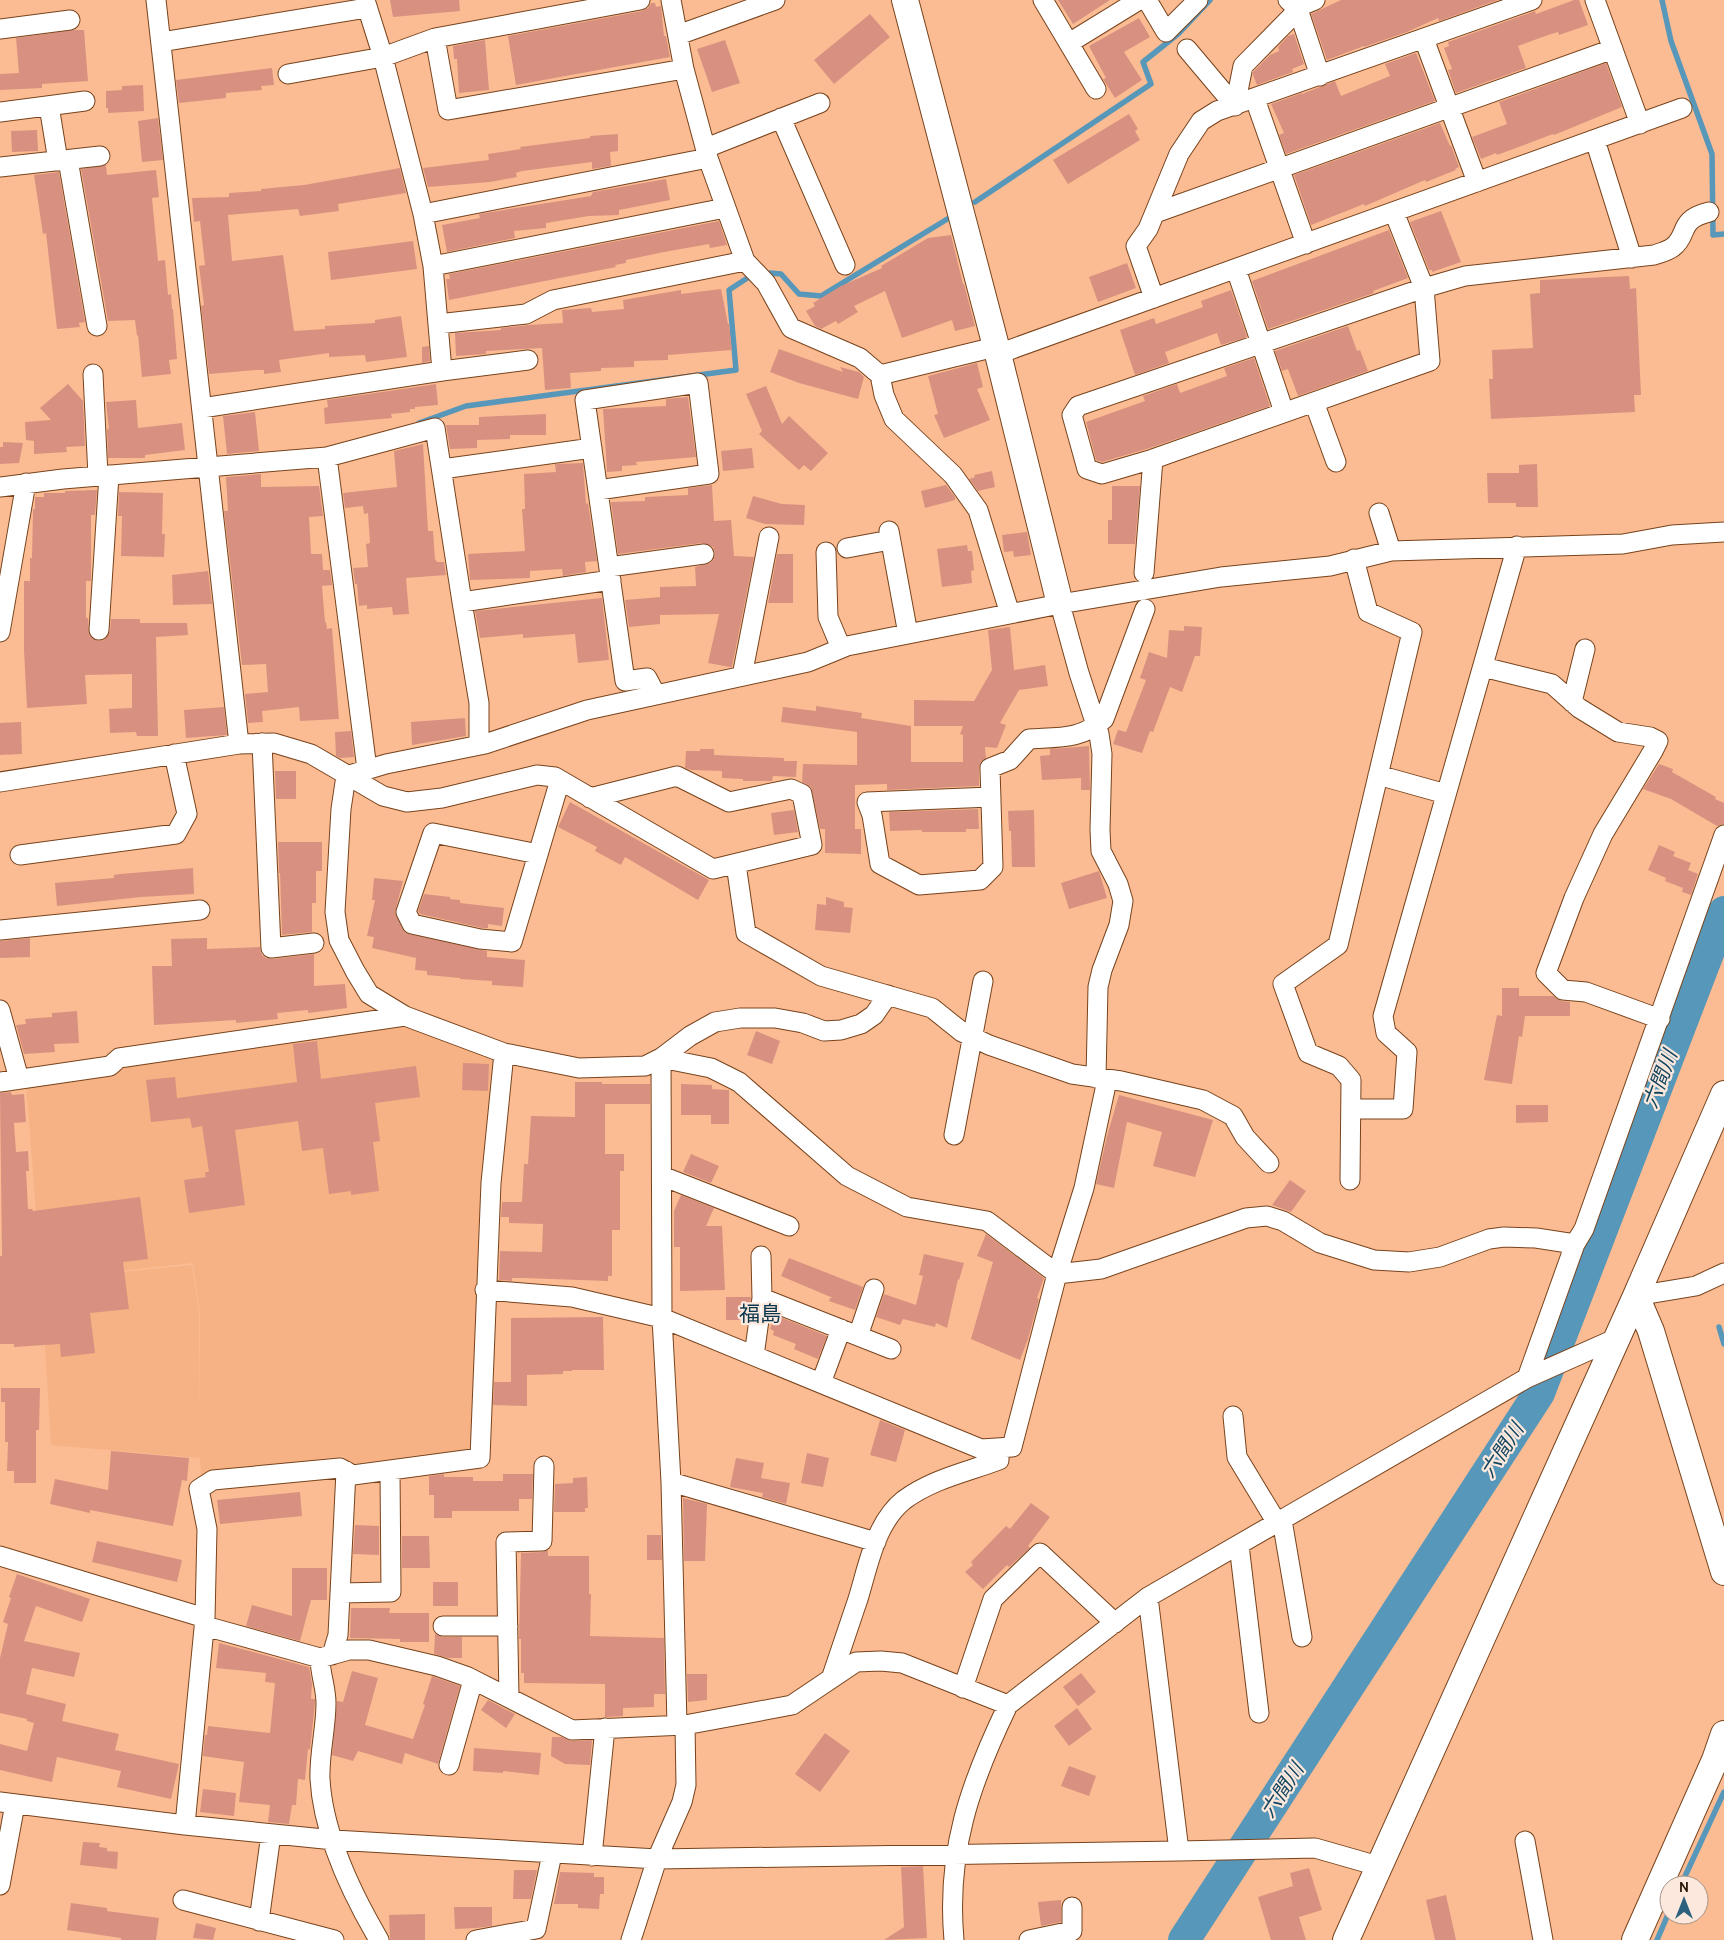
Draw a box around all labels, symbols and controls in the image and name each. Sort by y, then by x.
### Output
water label: 六間川 [1638,1045,1683,1111]
district label: 福島 [739,1301,781,1326]
water label: 六間川 [1476,1417,1529,1482]
water label: 六間川 [1256,1757,1309,1822]
north arrow [1659,1875,1709,1925]
text: N [1679,1878,1689,1896]

